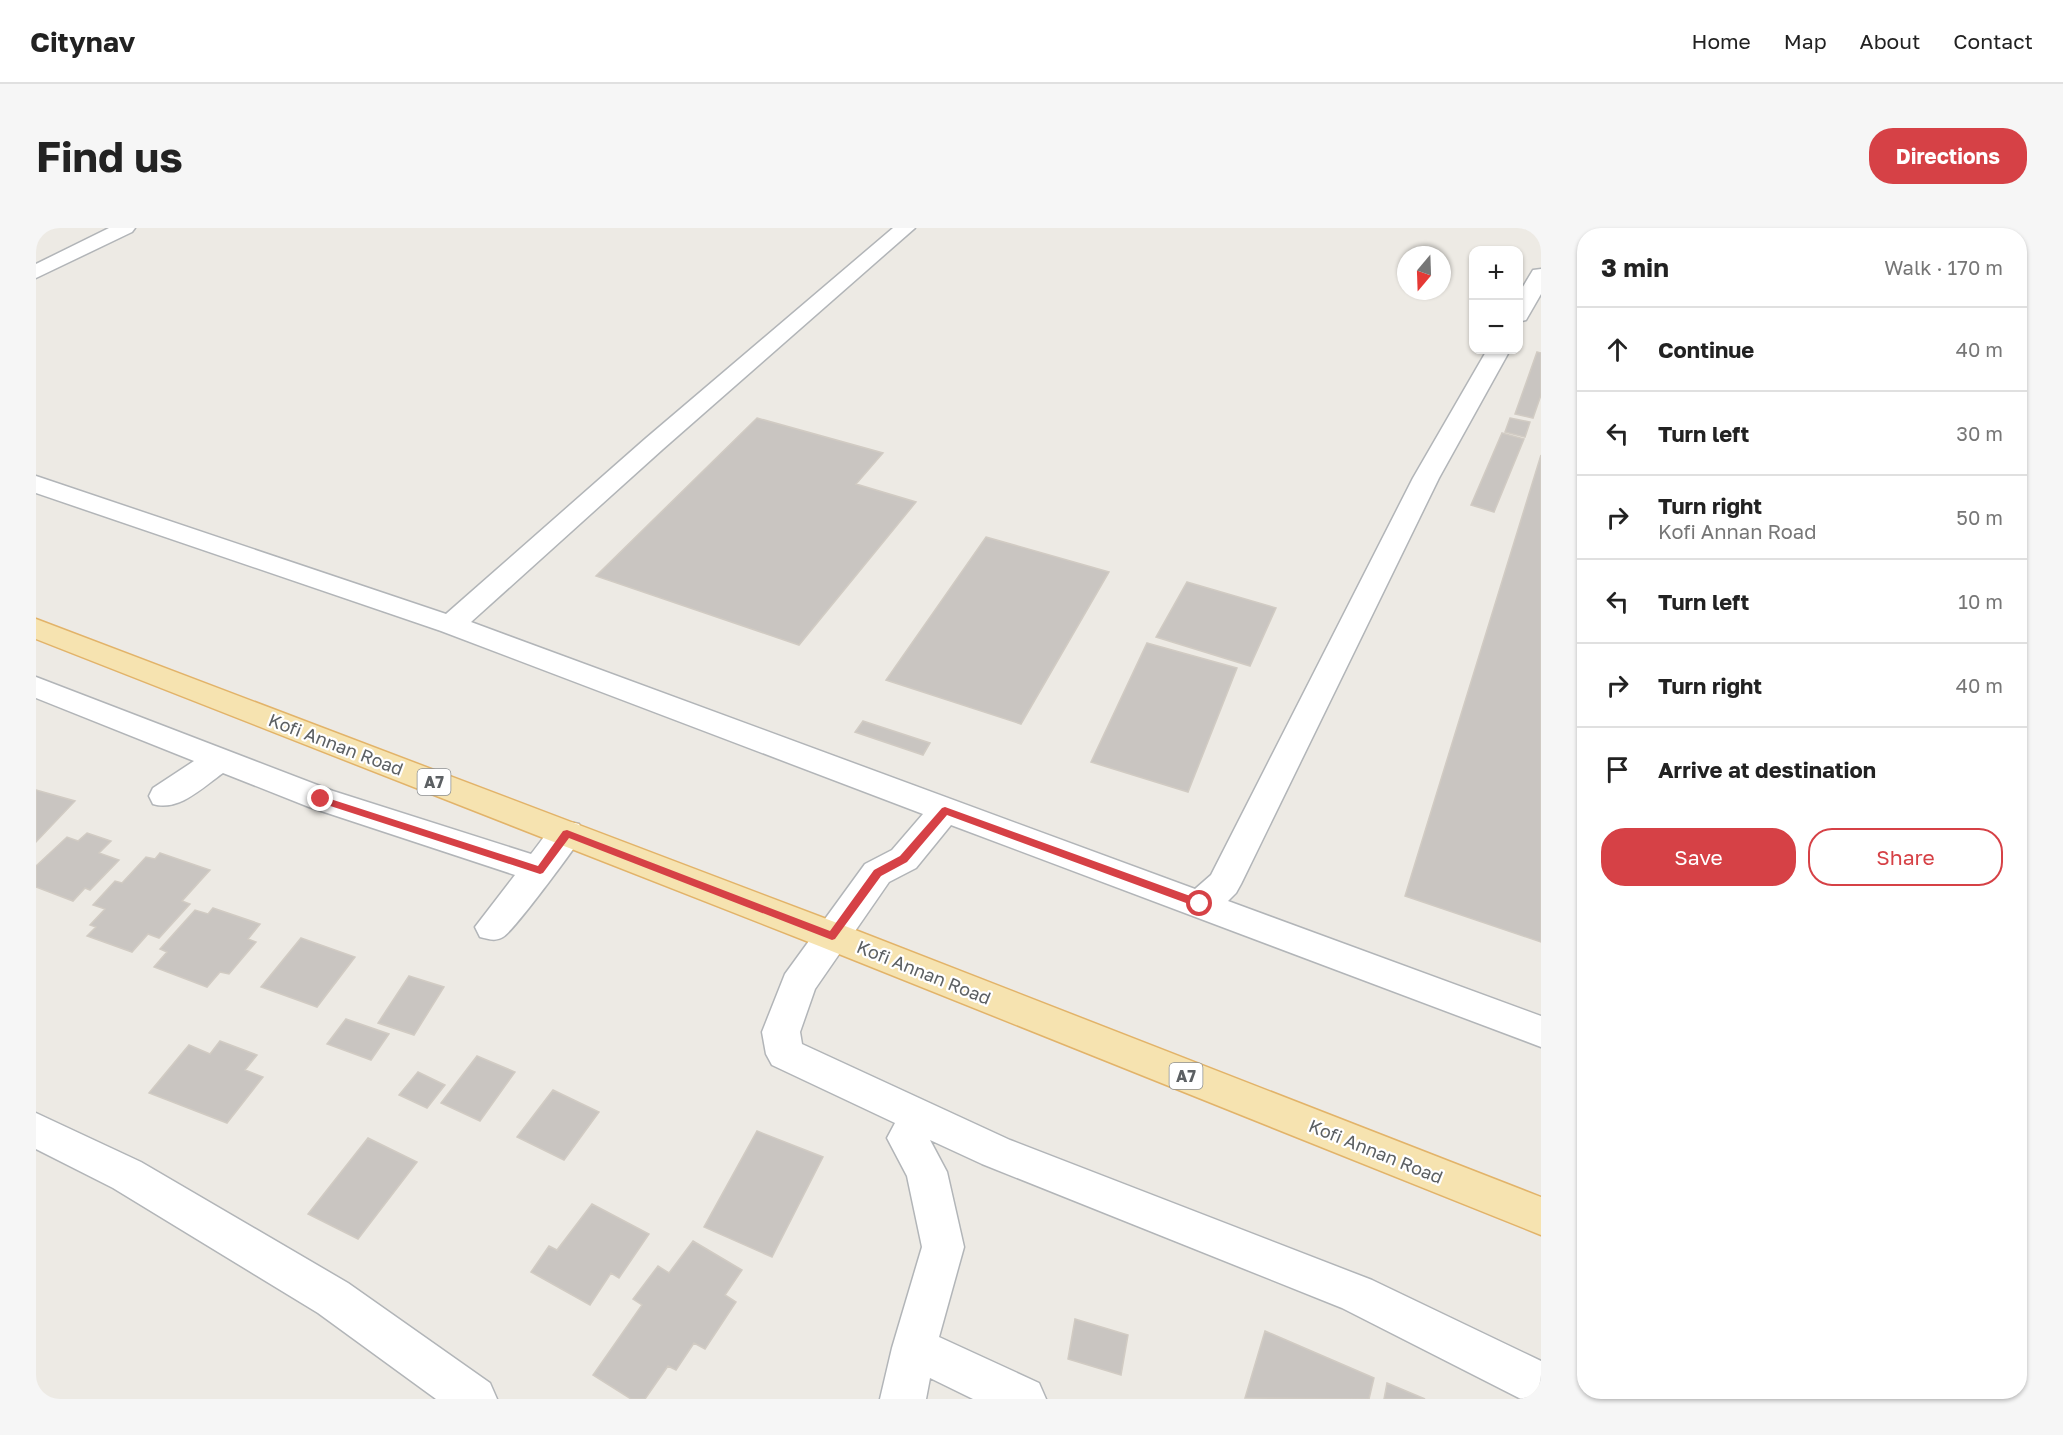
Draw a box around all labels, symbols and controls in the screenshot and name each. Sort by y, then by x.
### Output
text: Citynav [30,25,135,58]
text: Home [1691,28,1751,54]
text: Map [1784,28,1827,54]
text: About [1860,28,1920,54]
text: Contact [1953,28,2033,54]
button: Directions [1869,128,2027,184]
text: Find us [36,131,183,181]
north arrow [1397,246,1451,300]
map controls [1469,246,1523,354]
button: + [1469,246,1523,300]
text: 3 min [1601,252,1669,283]
text: Walk · 170 m [1884,255,2003,279]
button: − [1469,300,1523,354]
icon: ahead [1601,333,1634,366]
text: Continue [1658,336,1754,363]
text: 40 m [1956,337,2003,361]
icon: left [1601,417,1634,450]
text: Turn left [1658,420,1749,447]
text: 30 m [1956,421,2003,445]
text: Turn right [1658,492,1762,519]
icon: right [1601,501,1634,534]
text: 50 m [1956,505,2003,529]
text: Kofi Annan Road [1658,519,1816,543]
icon: left [1601,585,1634,618]
text: Turn left [1658,588,1749,615]
text: 10 m [1958,589,2003,613]
icon: right [1601,669,1634,702]
text: Turn right [1658,672,1762,699]
text: 40 m [1956,673,2003,697]
street label: Kofi Annan Road [265,708,407,780]
icon: arrive [1601,753,1634,786]
text: Arrive at destination [1658,756,1876,783]
road number: A7 [418,769,450,795]
route end [307,785,333,811]
button: Save [1601,828,1796,886]
button: Share [1808,828,2003,886]
route start [1186,890,1212,916]
street label: Kofi Annan Road [854,935,994,1009]
road number: A7 [1170,1063,1202,1089]
street label: Kofi Annan Road [1306,1114,1446,1188]

